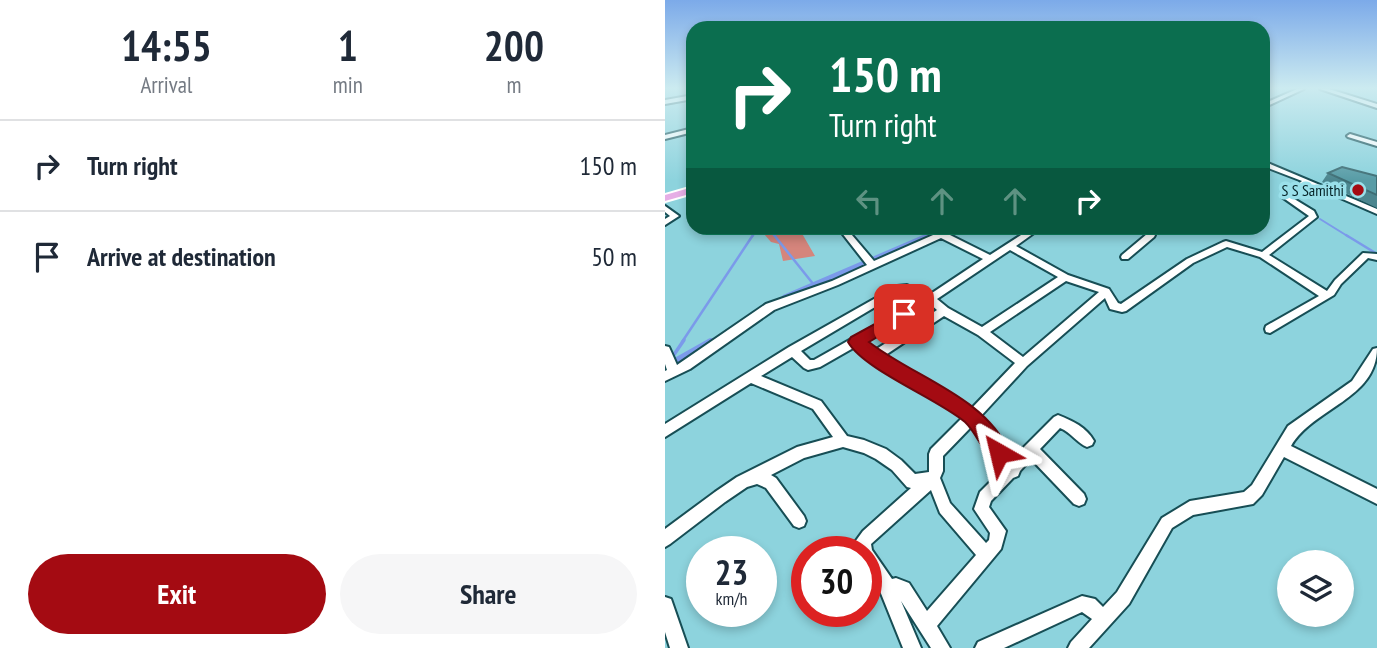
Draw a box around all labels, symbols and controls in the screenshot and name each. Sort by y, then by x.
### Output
text: 14:55 [121,18,212,73]
text: 1 [338,18,358,73]
text: 200 [484,18,544,73]
text: 150 m [829,42,942,106]
icon: right [714,49,805,140]
text: Arrival [140,70,192,99]
text: min [333,70,363,99]
text: m [506,70,521,99]
text: Turn right [829,104,937,146]
icon: right [28,147,66,185]
text: Turn right [87,149,178,182]
text: 150 m [579,149,637,182]
place label: S S Samithi [1281,180,1344,200]
icon: left [850,182,888,220]
icon: ahead [923,182,961,220]
icon: ahead [996,182,1034,220]
icon: right [1069,182,1107,220]
marker: S S Samithi [1350,182,1366,198]
icon: arrive [28,238,66,276]
text: Arrive at destination [87,240,276,273]
text: 50 m [591,240,637,273]
pin [874,284,934,344]
icon: arrive [885,295,923,333]
position arrow [962,416,1036,490]
speed limit sign: 30 [791,536,882,627]
text: 23 [715,549,748,595]
map controls [1277,550,1354,627]
button: layers [1277,550,1354,627]
button: Exit [28,554,326,634]
button: Share [340,554,637,634]
text: km/h [716,587,747,610]

